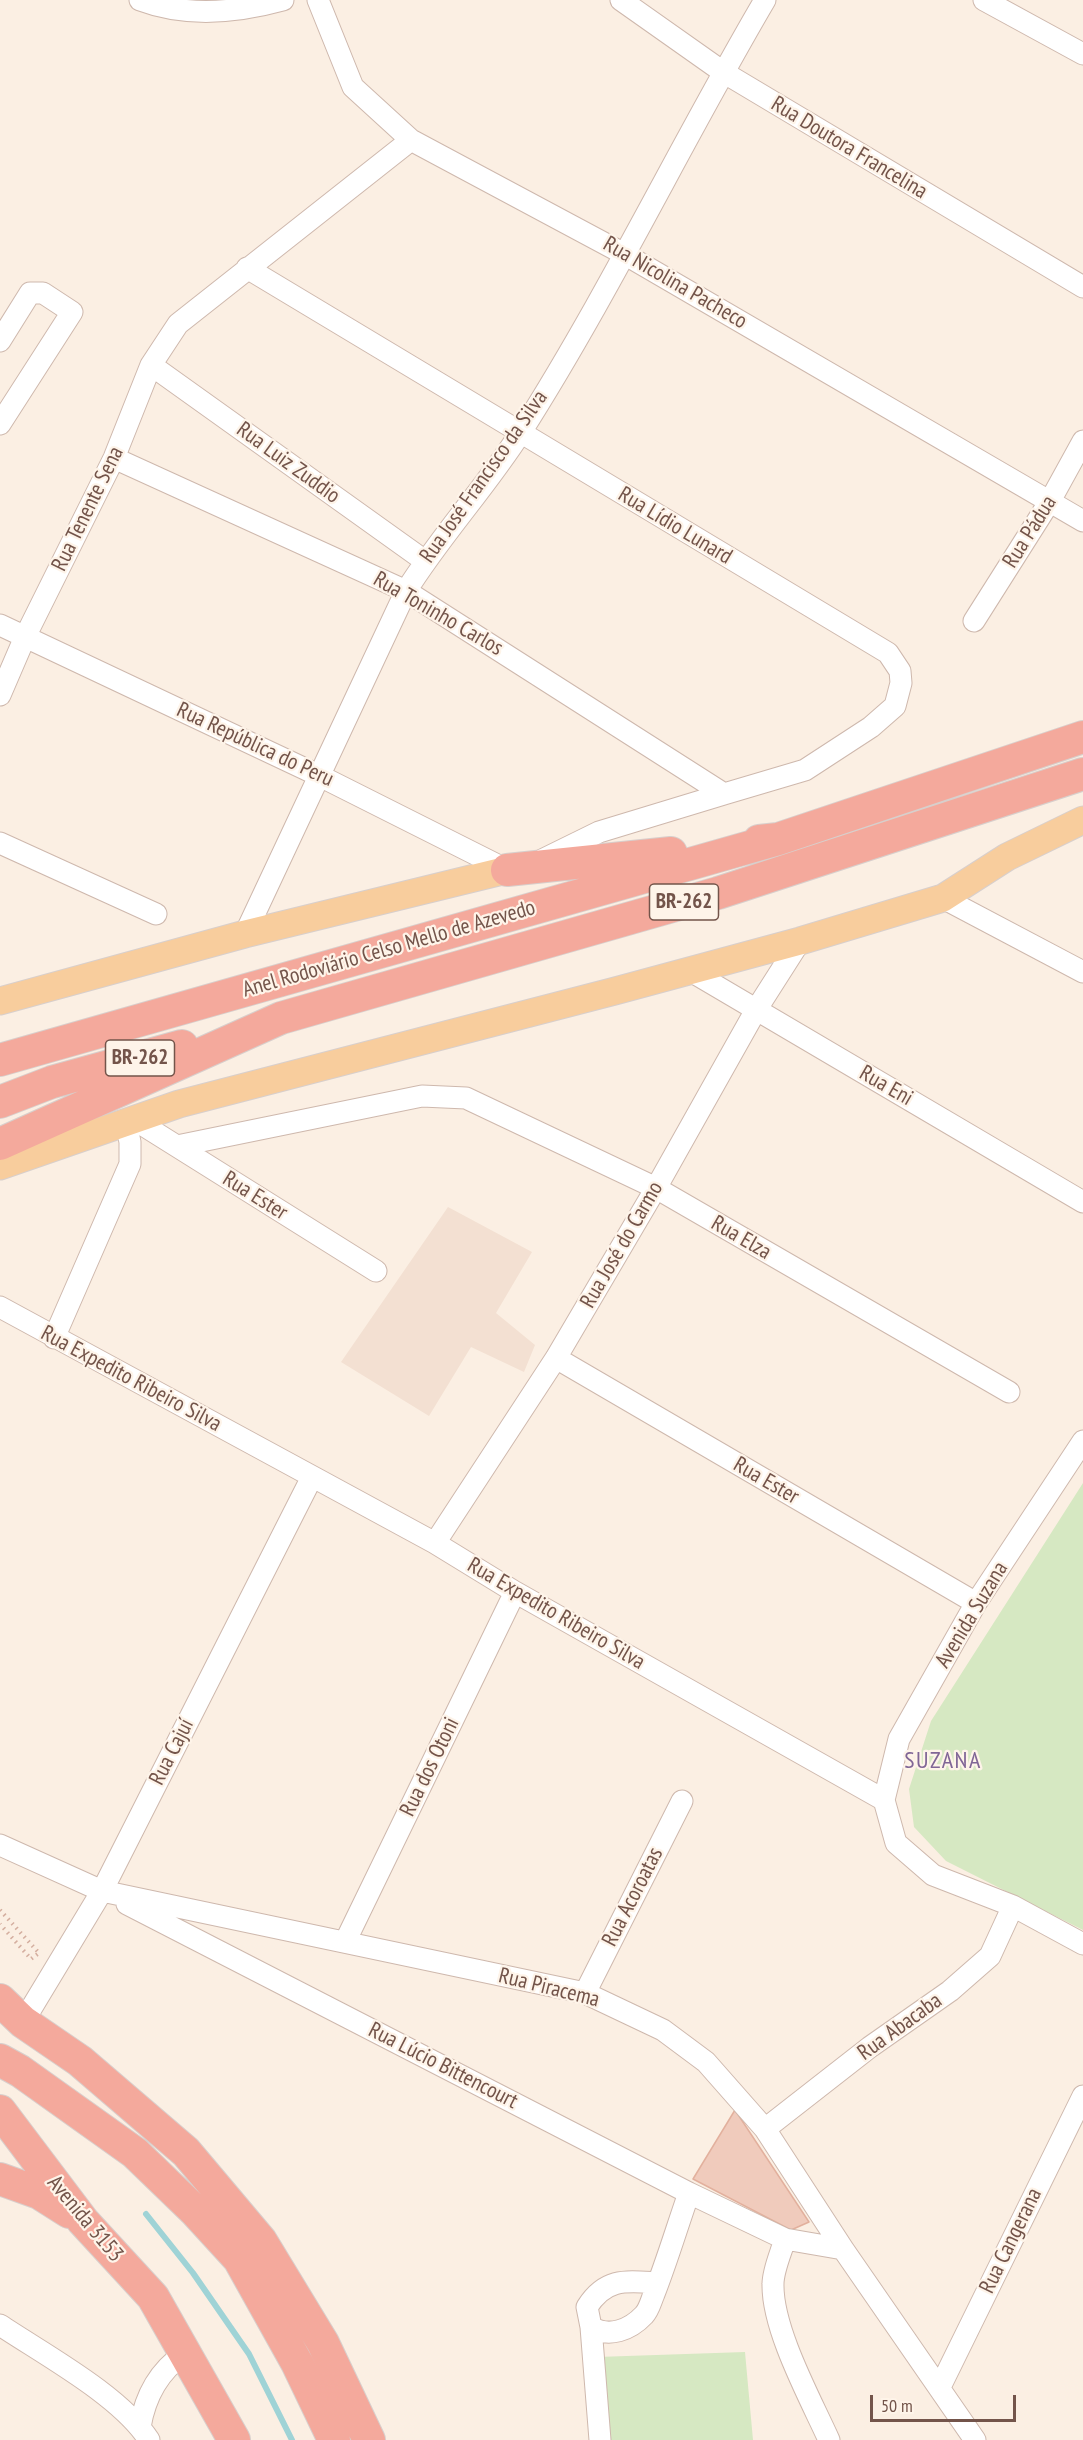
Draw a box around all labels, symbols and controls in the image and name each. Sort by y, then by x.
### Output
street label: Rua Doutora Francelina [766,91,932,205]
street label: Rua Nicolina Pacheco [598,231,752,335]
street label: Rua José Francisco da Silva [415,386,553,568]
street label: Rua Luiz Zuddio [231,417,345,509]
street label: Rua Tenente Sena [46,442,130,576]
street label: Rua Lídio Lunard [613,482,737,570]
street label: Rua Pádua [998,491,1062,573]
street label: Rua Toninho Carlos [368,566,508,662]
street label: Rua República do Peru [172,697,338,793]
road number: BR-262 [650,884,718,920]
street label: Anel Rodoviário Celso Mello de Azevedo [240,895,538,1003]
road number: BR-262 [106,1040,174,1076]
street label: Rua Eni [855,1060,917,1112]
street label: Rua Ester [218,1166,292,1226]
street label: Rua José do Carmo [575,1177,669,1313]
street label: Rua Elza [706,1210,776,1266]
street label: Rua Expedito Ribeiro Silva [36,1320,226,1438]
street label: Rua Ester [728,1452,804,1510]
street label: Rua Expedito Ribeiro Silva [463,1552,649,1676]
street label: Avenida Suzana [930,1557,1014,1673]
street label: Rua dos Otoni [395,1713,465,1821]
street label: Rua Cajuí [144,1714,200,1790]
district label: SUZANA [904,1747,982,1775]
street label: Rua Acoroatas [597,1843,669,1951]
street label: Rua Piracema [496,1963,602,2013]
street label: Rua Abacaba [853,1988,947,2066]
street label: Rua Lúcio Bittencourt [364,2017,522,2115]
street label: Avenida 3153 [41,2171,129,2267]
street label: Rua Cangerana [974,2184,1048,2298]
scale bar [873,2383,1018,2421]
text: 50 m [881,2394,913,2417]

